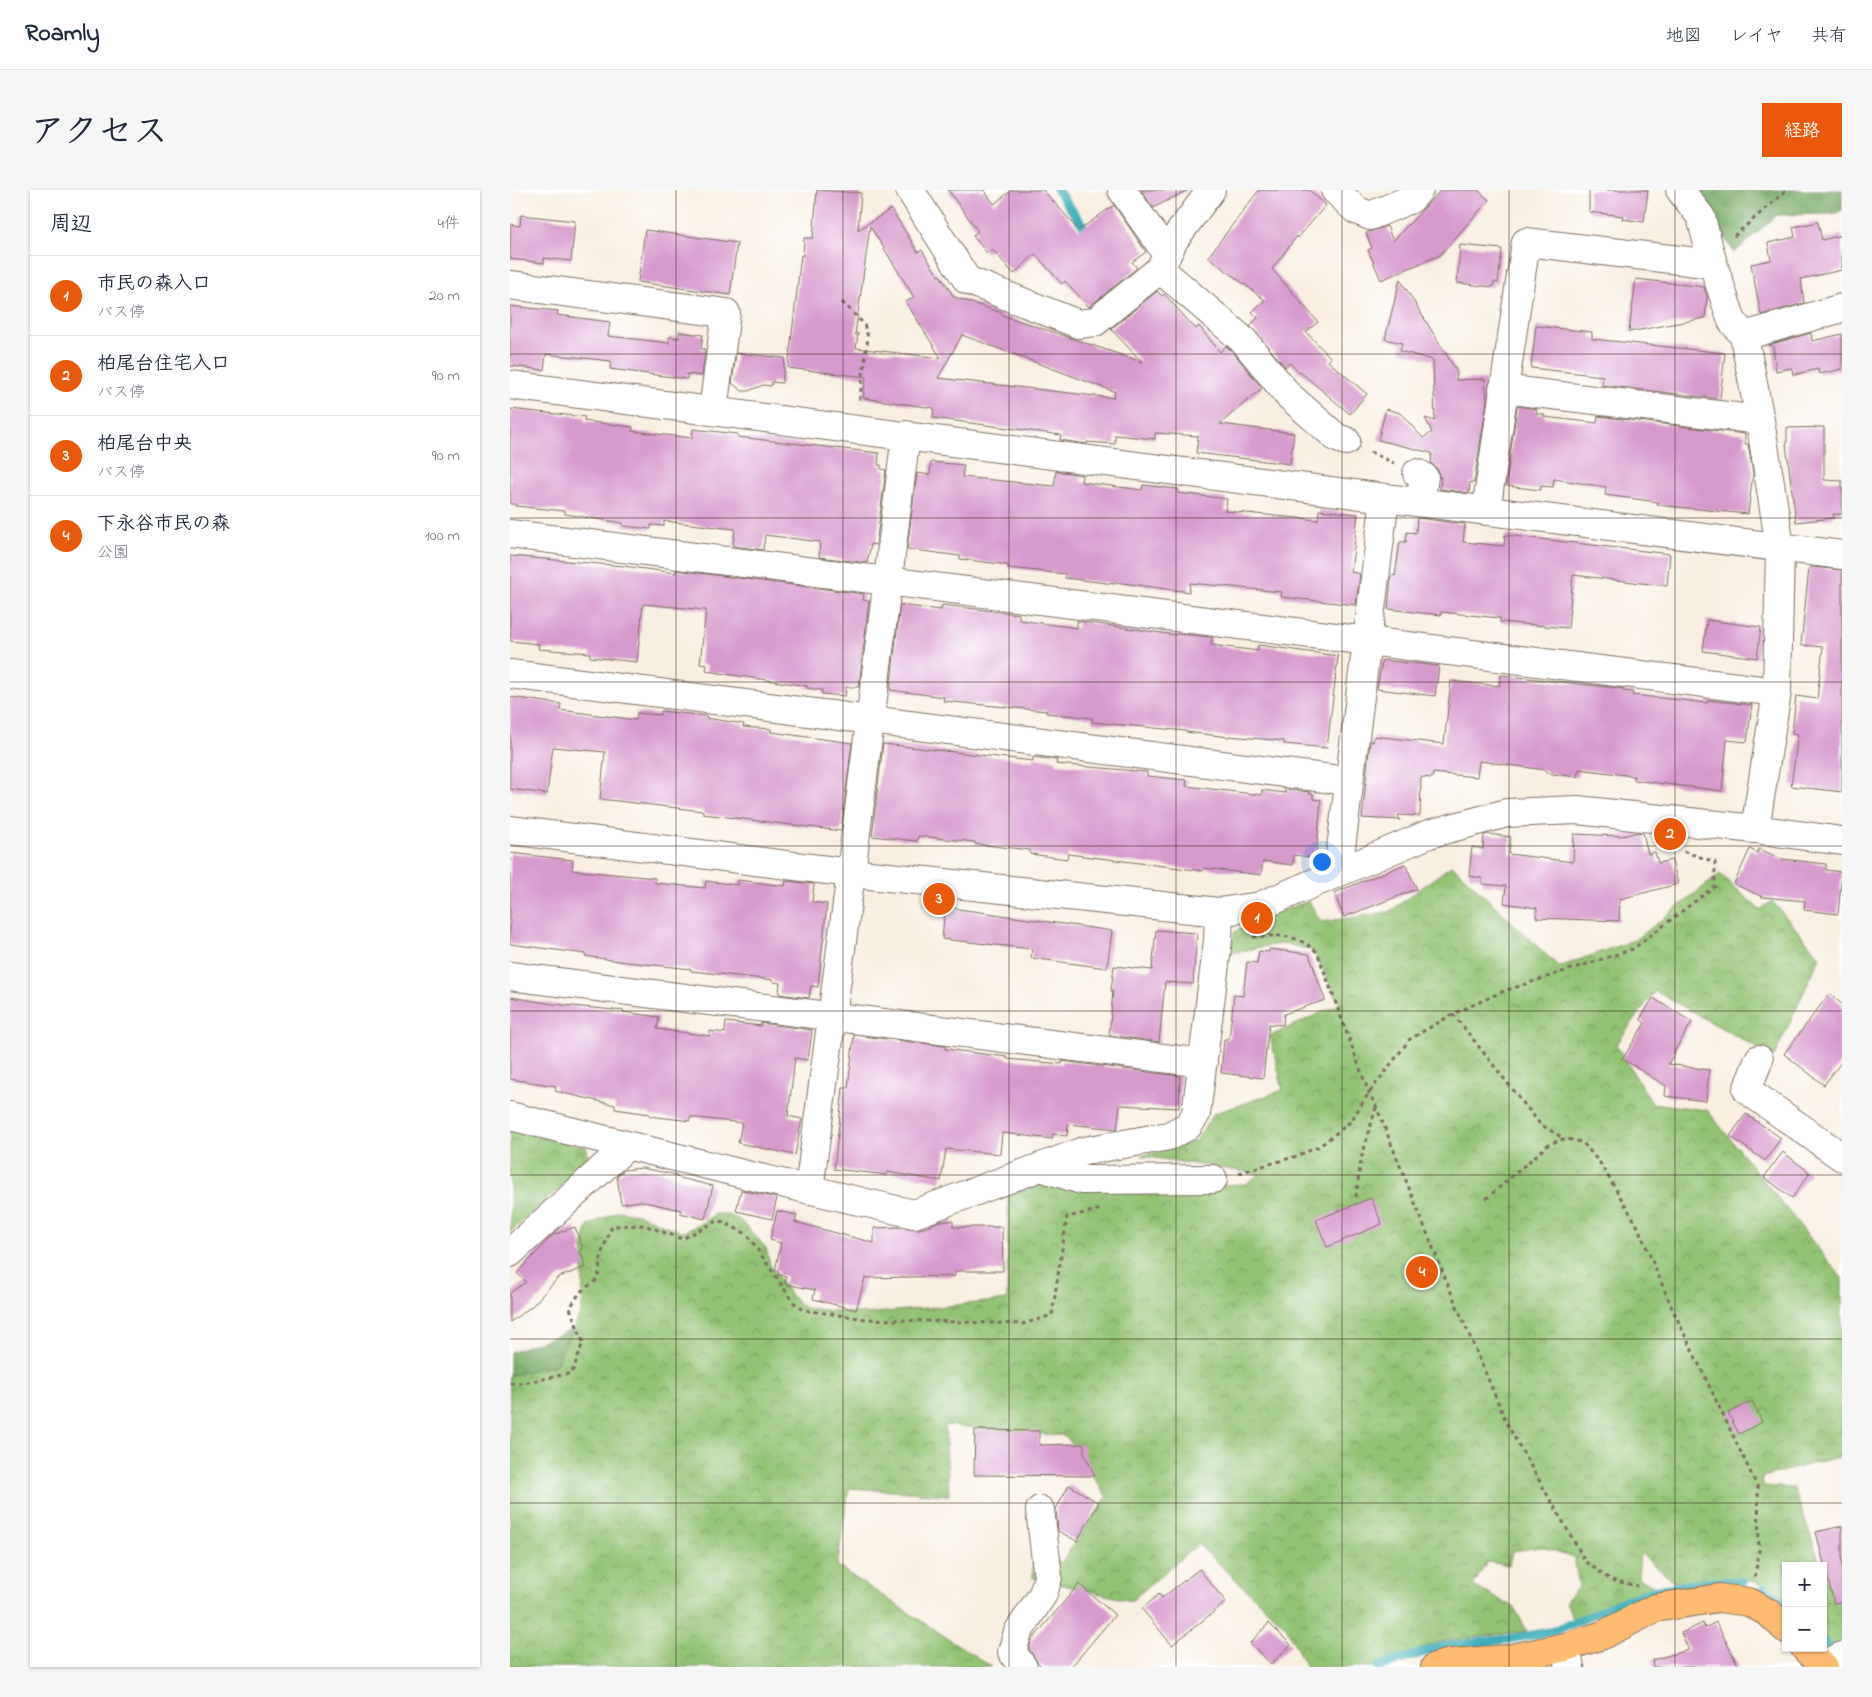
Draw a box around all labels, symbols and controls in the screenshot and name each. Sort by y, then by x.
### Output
text: Roamly [25,17,100,52]
text: 地図 [1666,24,1702,50]
text: レイヤ [1730,24,1783,50]
text: 共有 [1811,24,1847,50]
button: 経路 [1762,103,1842,157]
text: アクセス [30,108,168,159]
text: 周辺 [50,210,92,240]
text: 4件 [437,212,460,236]
text: 市民の森入口 [97,271,211,298]
text: 1 [63,284,69,308]
text: 20 m [429,284,460,308]
text: バス停 [97,301,145,325]
text: 柏尾台住宅入口 [97,351,230,378]
text: 2 [62,364,70,388]
text: 90 m [432,364,460,388]
text: バス停 [97,381,145,405]
text: 柏尾台中央 [97,431,192,458]
text: 3 [63,444,69,468]
text: 90 m [432,444,460,468]
text: バス停 [97,461,145,485]
text: 下永谷市民の森 [97,511,230,538]
text: 4 [63,524,69,548]
text: 100 m [425,524,460,548]
text: 公園 [97,541,129,565]
pin: 2 [1654,815,1686,853]
your location [1309,849,1335,875]
pin: 3 [923,880,955,918]
pin: 1 [1241,899,1273,937]
pin: 4 [1406,1253,1438,1291]
map controls [1782,1562,1827,1652]
button: + [1782,1562,1827,1607]
button: − [1782,1607,1827,1652]

